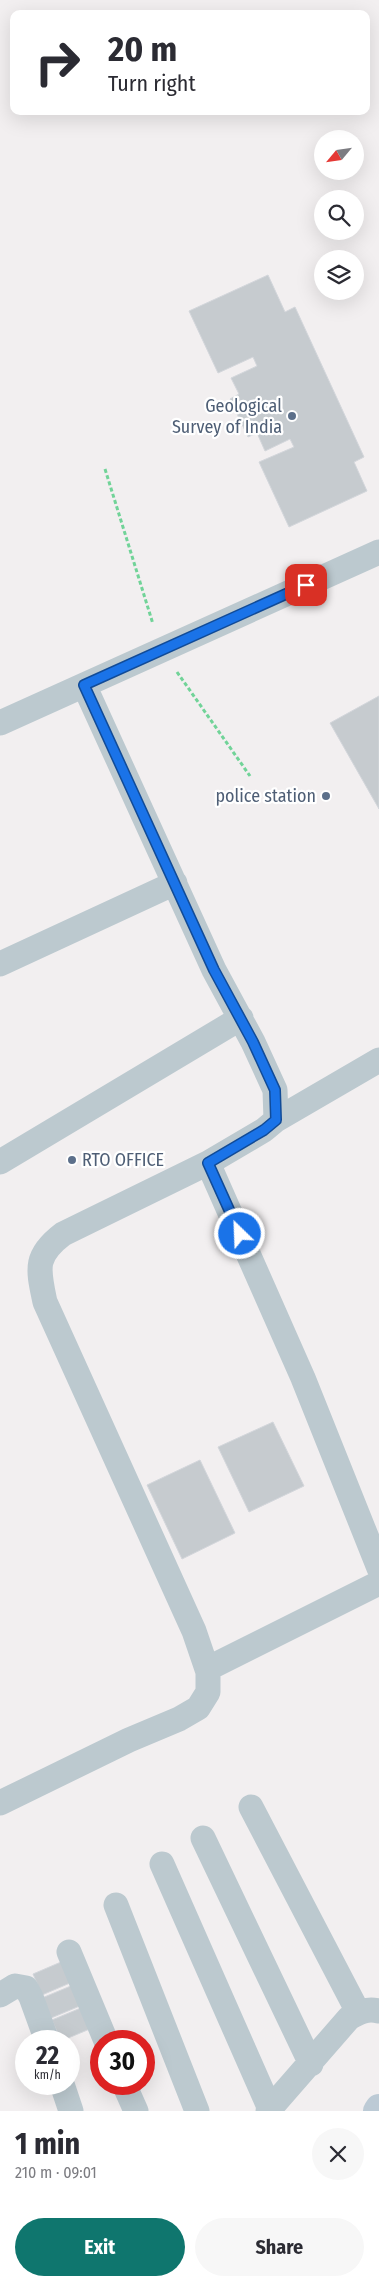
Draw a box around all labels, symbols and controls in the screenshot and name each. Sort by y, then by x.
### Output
text: 20 m [108,28,177,70]
icon: right [25,30,90,95]
text: Turn right [108,70,196,97]
north arrow [314,130,364,180]
map controls [314,130,364,300]
button: search [314,190,364,240]
button: layers [314,250,364,300]
place label: Geological Survey of India [172,395,282,438]
marker: Geological Survey of India [286,410,298,422]
pin [285,564,327,606]
icon: arrive [292,571,320,599]
place label: police station [216,785,316,807]
marker: police station [320,790,332,802]
place label: RTO OFFICE [82,1149,164,1171]
marker: RTO OFFICE [66,1154,78,1166]
position arrow [213,1207,265,1259]
speed limit sign: 30 [90,2030,155,2095]
text: 22 [36,2041,59,2071]
text: km/h [34,2068,61,2082]
text: 1 min [15,2126,80,2162]
button: close [312,2128,364,2180]
text: 210 m · 09:01 [15,2163,97,2182]
button: Exit [15,2218,185,2276]
button: Share [195,2218,364,2276]

